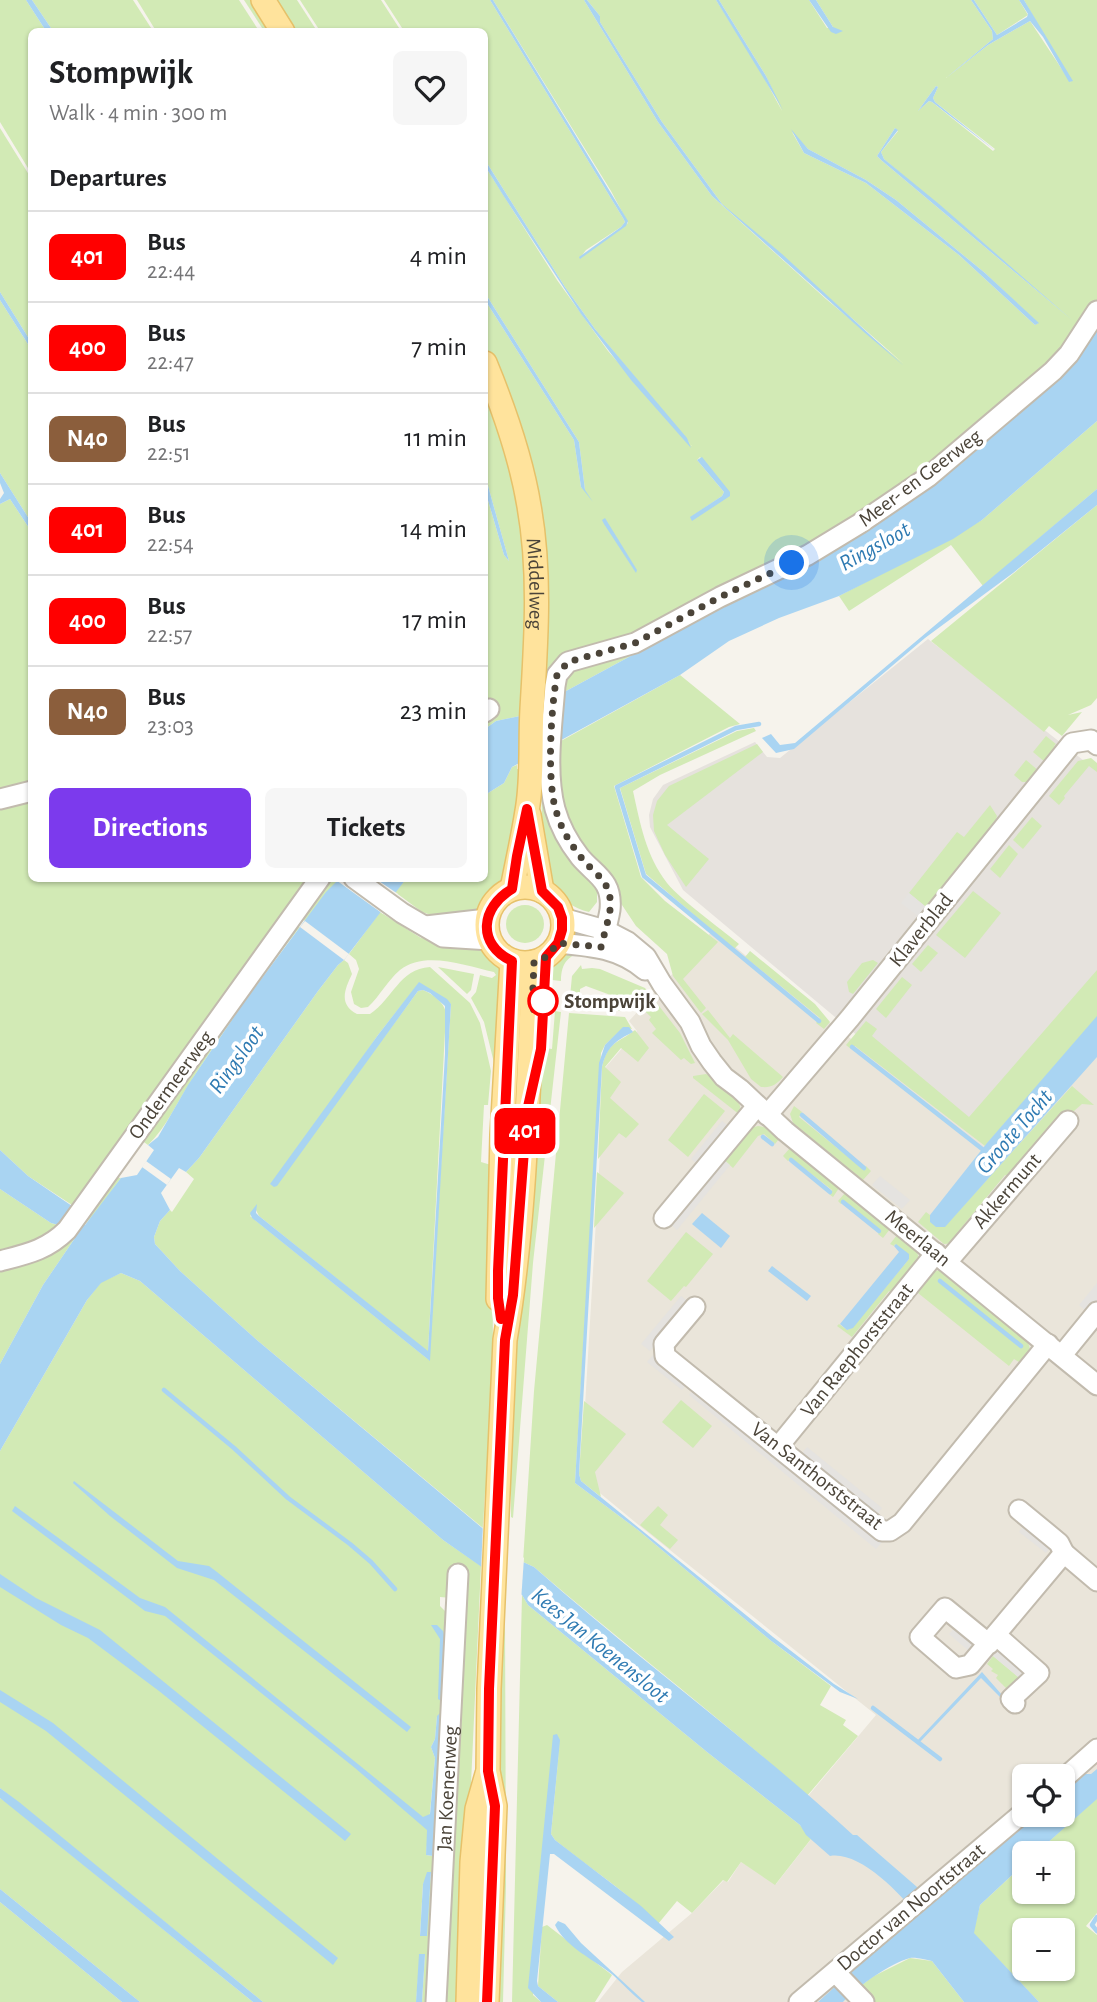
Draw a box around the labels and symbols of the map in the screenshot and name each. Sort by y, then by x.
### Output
street label: Meer- en Geerweg [855,425,986,531]
water label: Ringsloot [836,518,915,576]
street label: Middelweg [523,537,547,631]
your location [774,545,809,580]
street label: Klaverblad [885,889,957,971]
marker: Stompwijk [528,986,558,1016]
place label: Stompwijk [564,991,656,1012]
water label: Ringsloot [205,1022,269,1098]
street label: Ondermeerweg [125,1026,218,1143]
water label: Groote Tocht [972,1085,1058,1179]
line badge: 401 [485,1108,565,1154]
street label: Akkermunt [969,1149,1045,1233]
street label: Meerlaan [881,1205,955,1271]
street label: Van Raephorststraat [797,1279,917,1421]
street label: Van Santhorststraat [747,1418,887,1534]
water label: Kees Jan Koenensloot [527,1584,673,1708]
street label: Jan Koenenweg [433,1724,461,1851]
street label: Doctor van Noortstraat [833,1839,989,1975]

